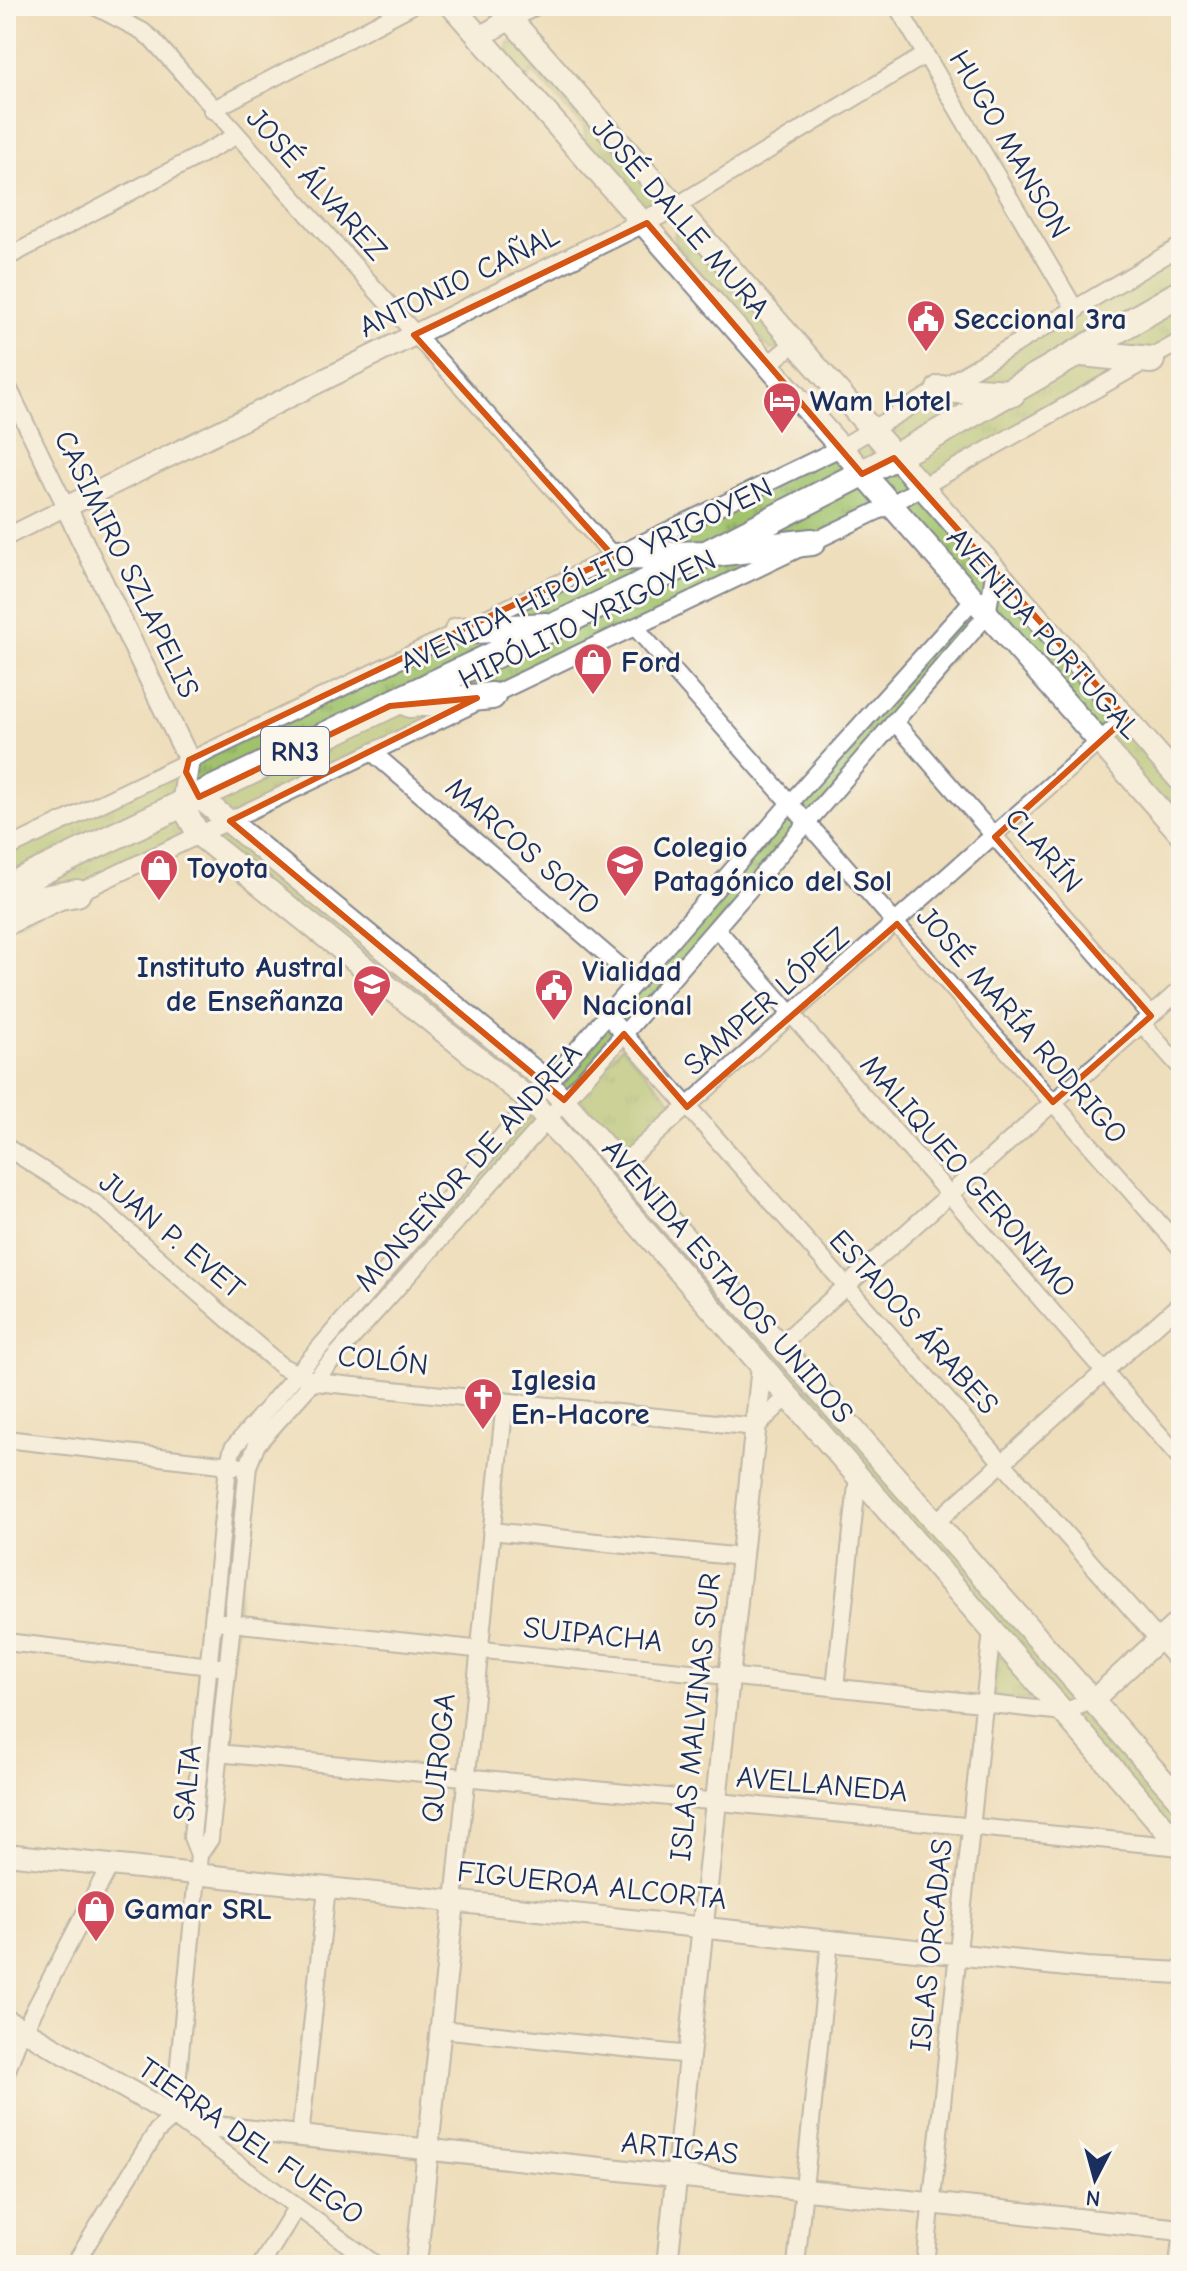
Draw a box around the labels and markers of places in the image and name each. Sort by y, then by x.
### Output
public building icon: Seccional 3ra [905,298,947,353]
place label: Seccional 3ra [954,302,1127,337]
hotel icon: Wam Hotel [761,380,803,435]
place label: Wam Hotel [810,384,951,419]
shop icon: Ford [572,641,614,696]
place label: Ford [621,645,681,680]
place label: Colegio Patagónico del Sol [653,830,892,899]
school or university icon: Colegio Patagónico del Sol [604,843,646,898]
shop icon: Toyota [138,847,180,902]
place label: Toyota [187,851,269,886]
place label: Instituto Austral de Enseñanza [137,950,344,1019]
place label: Vialidad Nacional [582,954,692,1023]
school or university icon: Instituto Austral de Enseñanza [351,963,393,1018]
public building icon: Vialidad Nacional [533,967,575,1022]
place label: Iglesia En-Hacore [511,1363,650,1432]
church icon: Iglesia En-Hacore [462,1376,504,1431]
shop icon: Gamar SRL [75,1888,117,1943]
place label: Gamar SRL [124,1892,272,1927]

